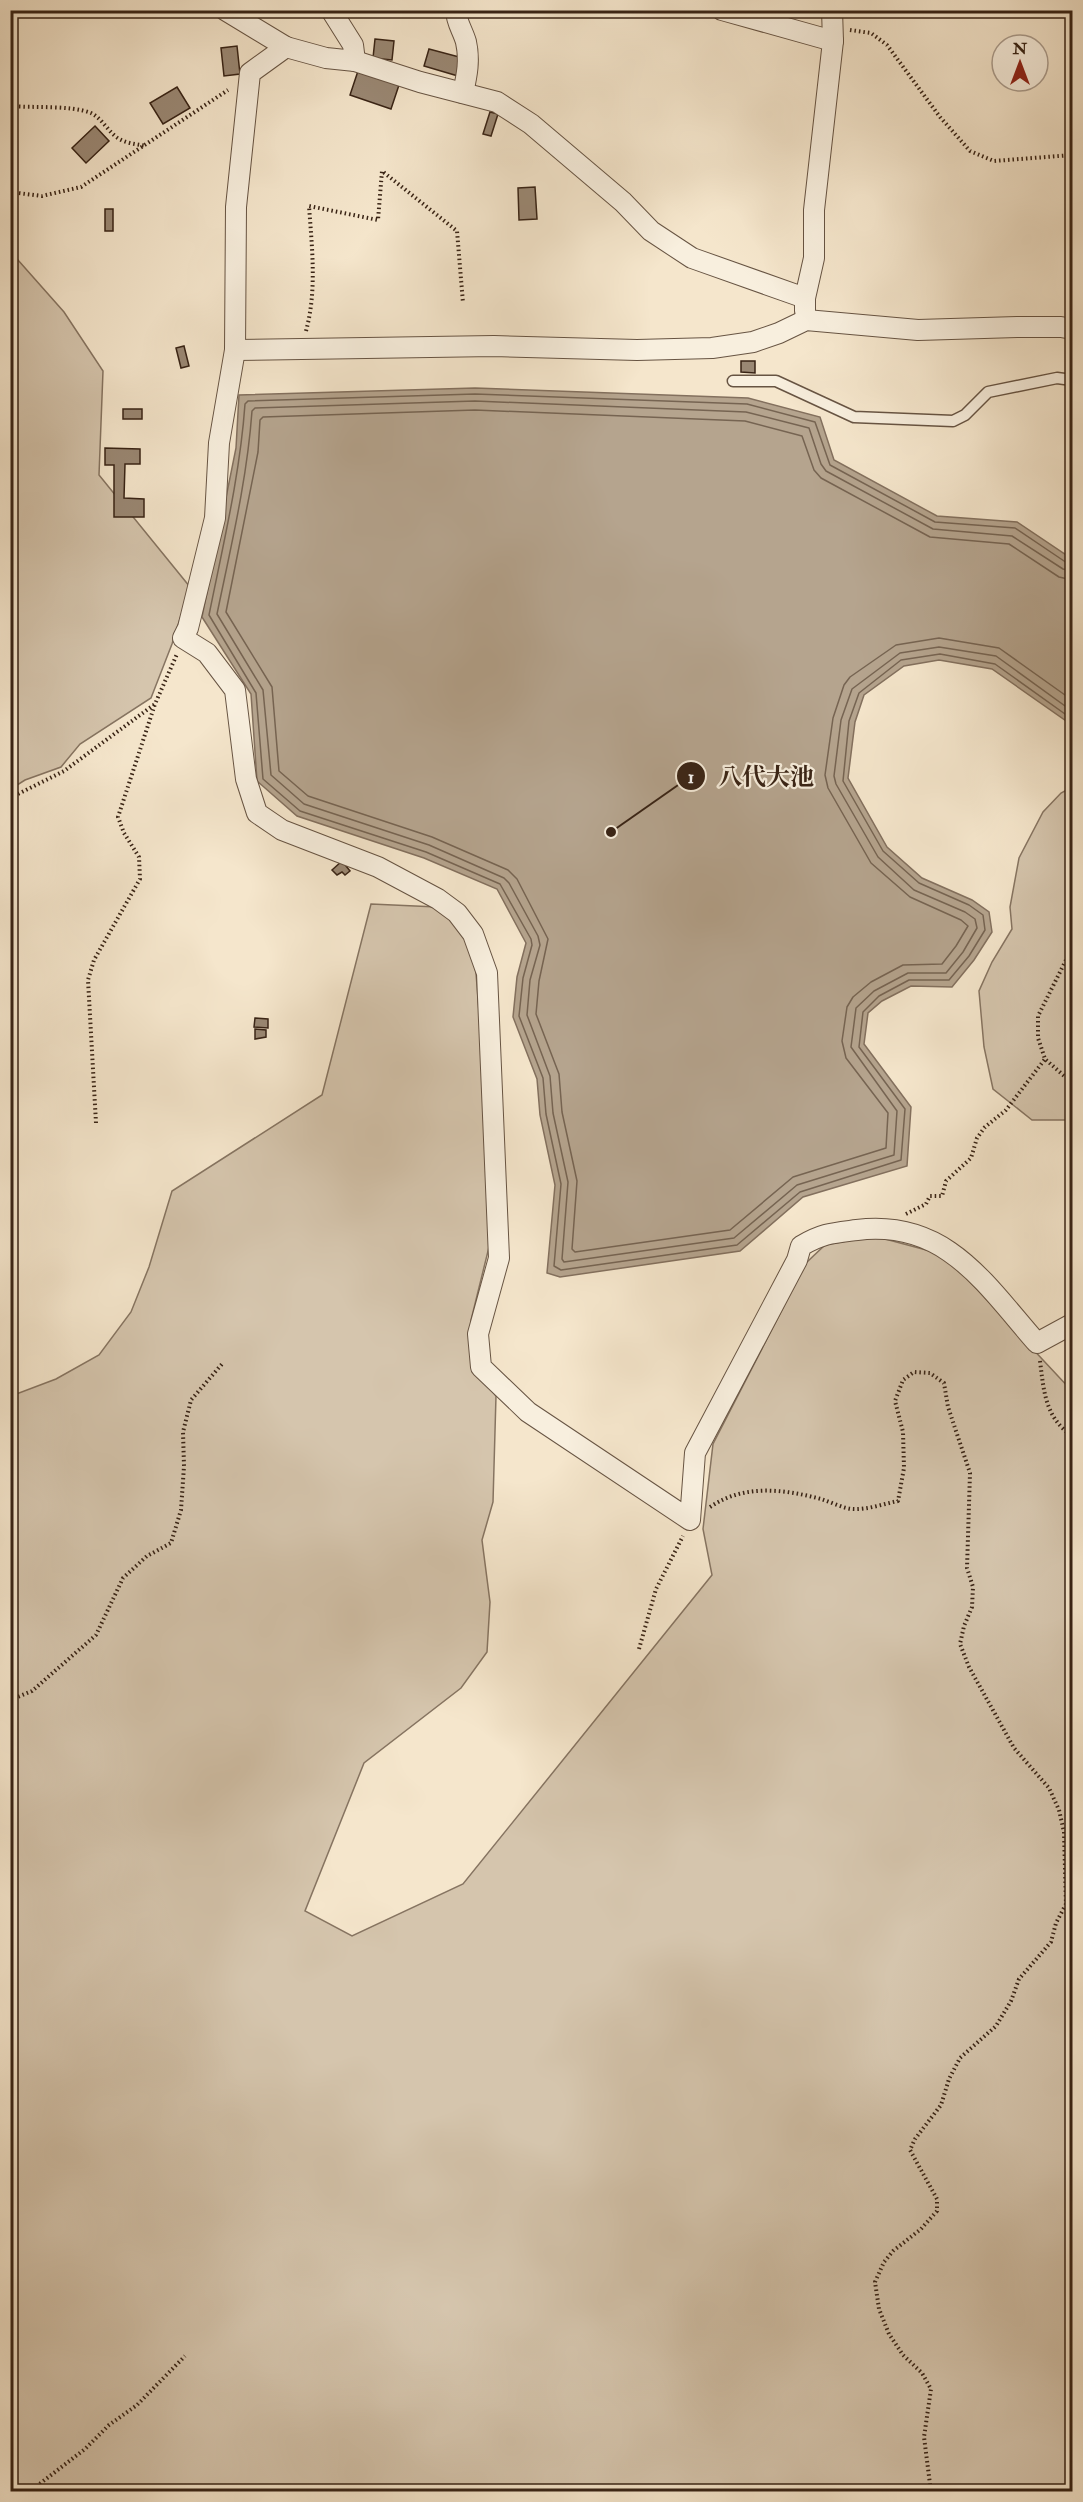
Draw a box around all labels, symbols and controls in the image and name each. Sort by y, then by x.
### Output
north arrow [990,33,1050,93]
text: N [1012,39,1028,59]
callout: 八代大池 [676,755,826,797]
text: 八代大池 [718,762,814,793]
text: 1 [688,766,694,789]

